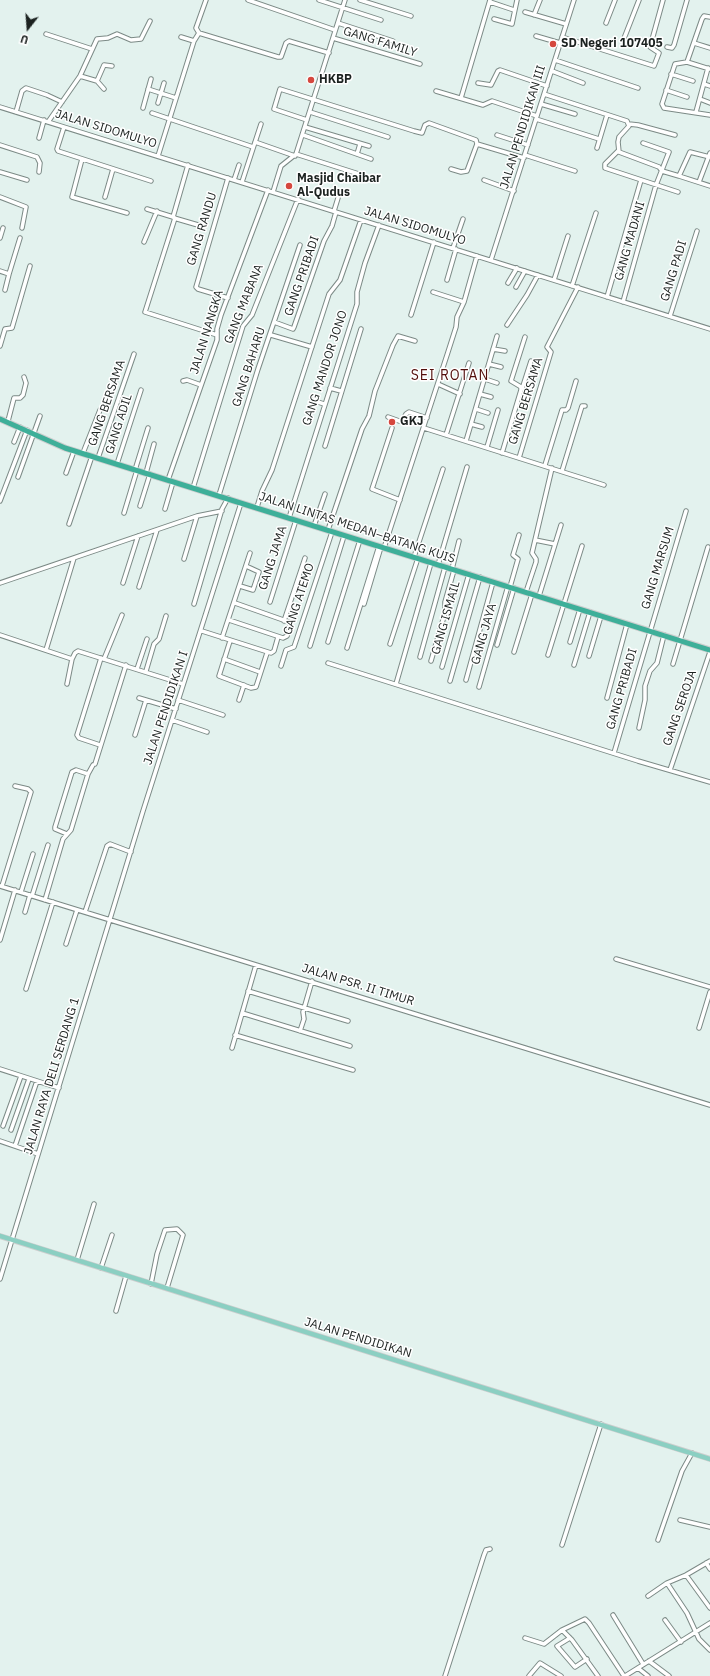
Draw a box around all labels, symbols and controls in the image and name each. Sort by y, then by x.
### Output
north arrow [8,8,48,48]
street label: GANG FAMILY [341,24,419,60]
text: U [19,32,30,47]
place label: SD Negeri 107405 [561,37,663,51]
marker: SD Negeri 107405 [548,39,558,49]
street label: JALAN PENDIDIKAN III [497,63,549,191]
place label: HKBP [319,73,352,87]
marker: HKBP [306,75,316,85]
street label: JALAN SIDOMULYO [53,107,159,151]
place label: Masjid Chaibar Al-Qudus [297,172,381,200]
marker: Masjid Chaibar Al-Qudus [284,181,294,191]
street label: GANG RANDU [184,191,220,267]
street label: GANG MADANI [612,200,648,282]
street label: JALAN SIDOMULYO [362,204,468,248]
street label: GANG PRIBADI [282,234,322,318]
street label: GANG PADI [658,239,690,303]
street label: GANG MABANA [221,262,267,346]
street label: JALAN NANGKA [187,288,227,376]
street label: GANG MANDOR JONO [300,309,350,427]
street label: GANG BAHARU [229,325,269,409]
street label: GANG BERSAMA [506,356,546,446]
street label: GANG BERSAMA [85,358,129,448]
district label: SEI ROTAN [411,368,489,384]
street label: GANG ADIL [103,392,135,456]
place label: GKJ [400,415,423,429]
marker: GKJ [387,417,397,427]
street label: JALAN LINTAS MEDAN–BATANG KUIS [257,489,457,567]
street label: GANG JAMA [256,524,290,592]
street label: GANG MARSUM [639,525,677,611]
street label: GANG ATEMO [281,561,317,637]
street label: GANG ISMAIL [429,580,463,656]
street label: GANG JAYA [468,602,500,666]
street label: GANG PRIBADI [604,647,640,731]
street label: JALAN PENDIDIKAN I [141,649,191,767]
street label: GANG SEROJA [660,668,700,748]
street label: JALAN PSR. II TIMUR [300,961,416,1009]
street label: JALAN RAYA DELI SERDANG 1 [21,996,83,1156]
street label: JALAN PENDIDIKAN [303,1315,413,1361]

